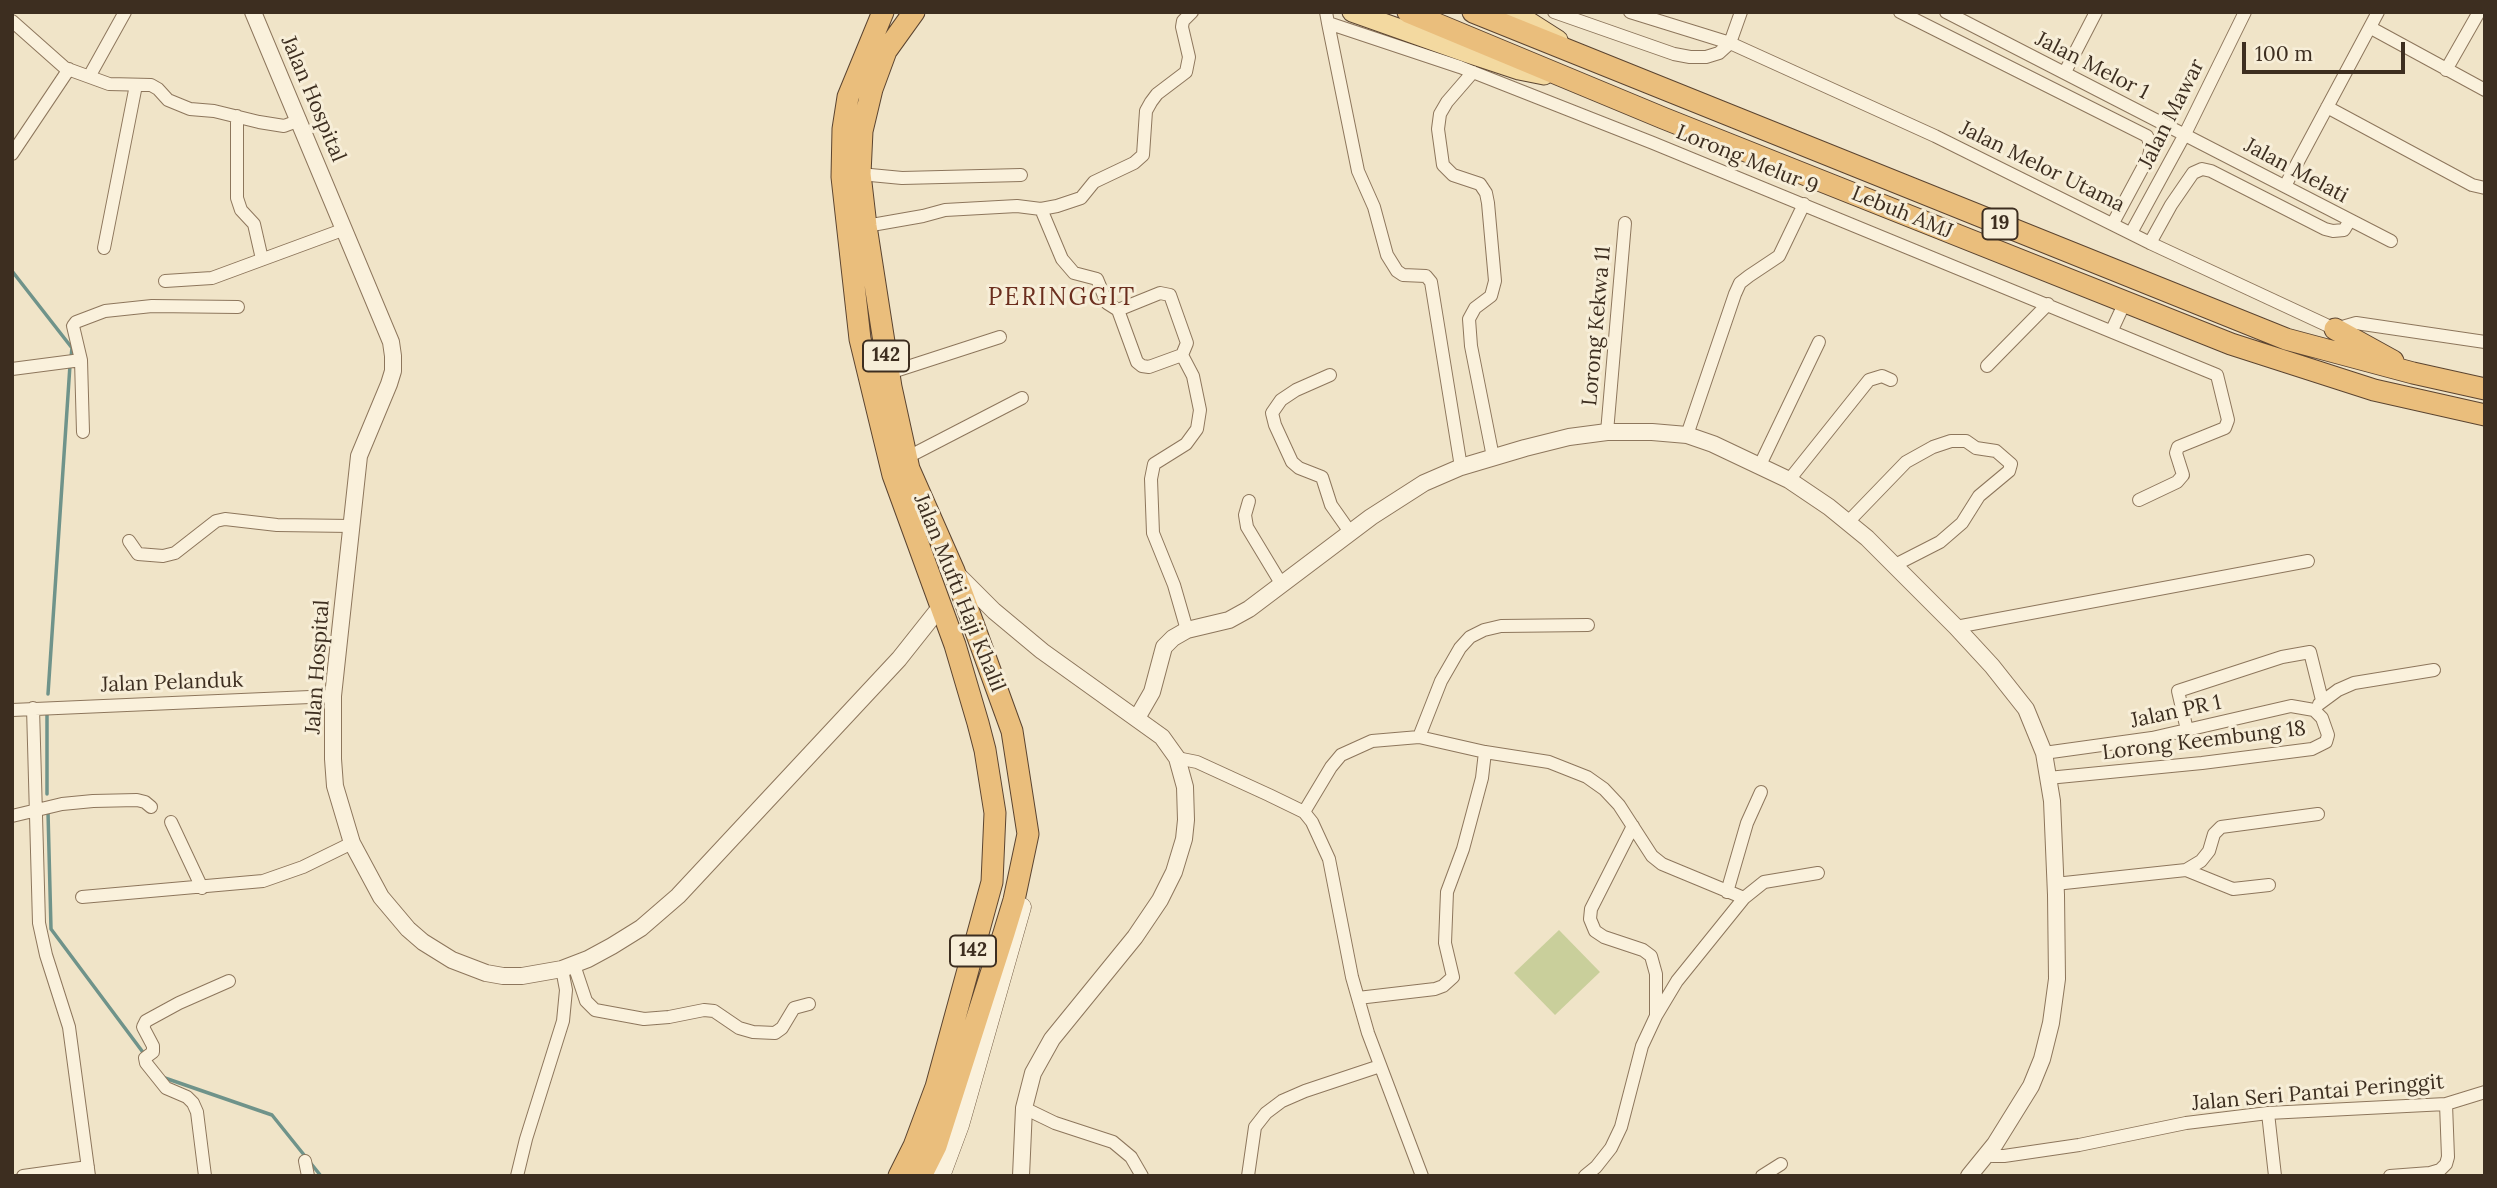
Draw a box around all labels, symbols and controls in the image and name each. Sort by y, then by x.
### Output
street label: Jalan Melor 1 [2031,27,2153,105]
scale bar [2245,28,2408,72]
street label: Jalan Hospital [275,32,351,166]
text: 100 m [2255,40,2313,67]
street label: Jalan Mawar [2134,55,2210,173]
street label: Jalan Melor Utama [1955,116,2129,218]
street label: Lorong Melur 9 [1672,120,1822,200]
street label: Jalan Melati [2240,133,2352,209]
street label: Lebuh AMJ [1848,181,1956,245]
road number: 19 [1982,208,2018,240]
street label: Lorong Kekwa 11 [1577,245,1617,407]
district label: PERINGGIT [989,284,1135,312]
road number: 142 [863,340,909,372]
street label: Jalan Mufti Haji Khalil [908,490,1010,696]
street label: Jalan Hospital [301,599,335,735]
street label: Jalan Pelanduk [100,668,244,698]
street label: Jalan PR 1 [2128,690,2224,734]
street label: Lorong Keembung 18 [2101,716,2307,766]
road number: 142 [950,936,996,967]
street label: Jalan Seri Pantai Peringgit [2191,1069,2445,1117]

